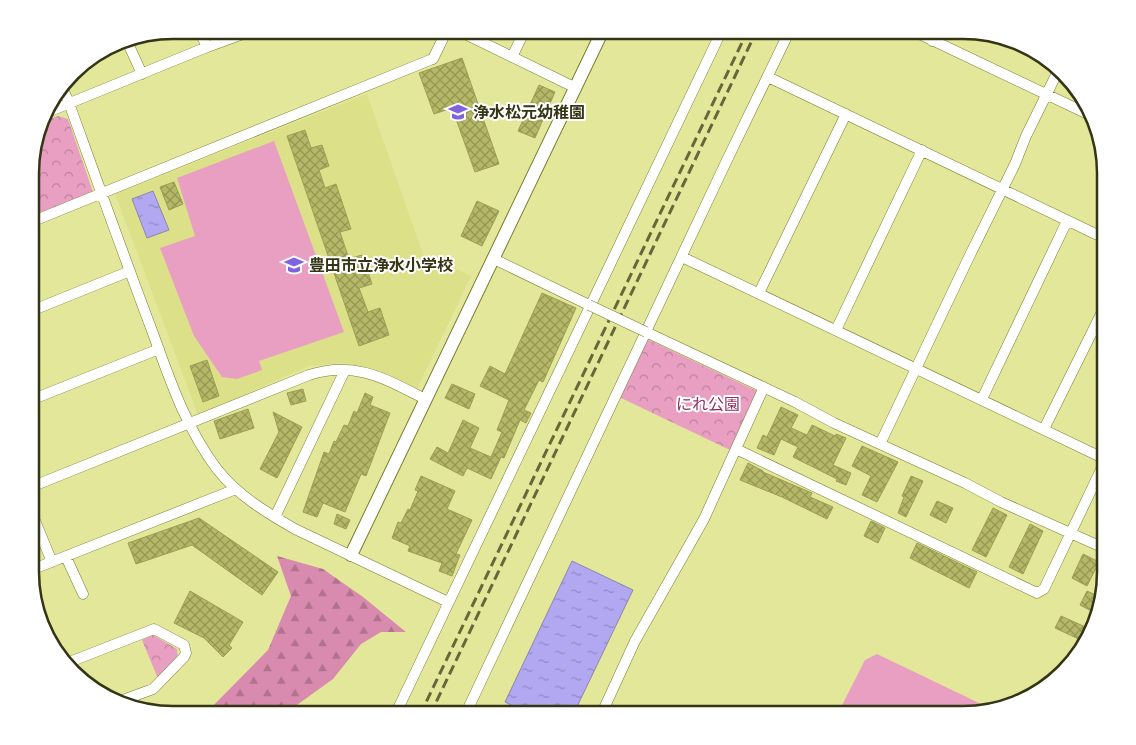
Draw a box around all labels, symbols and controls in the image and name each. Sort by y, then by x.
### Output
school or university icon: 浄水松元幼稚園 [447,101,469,123]
place label: 浄水松元幼稚園 [473,102,585,124]
school or university icon: 豊田市立浄水小学校 [283,254,305,276]
place label: 豊田市立浄水小学校 [309,255,453,277]
park label: にれ公園 [676,394,740,416]

